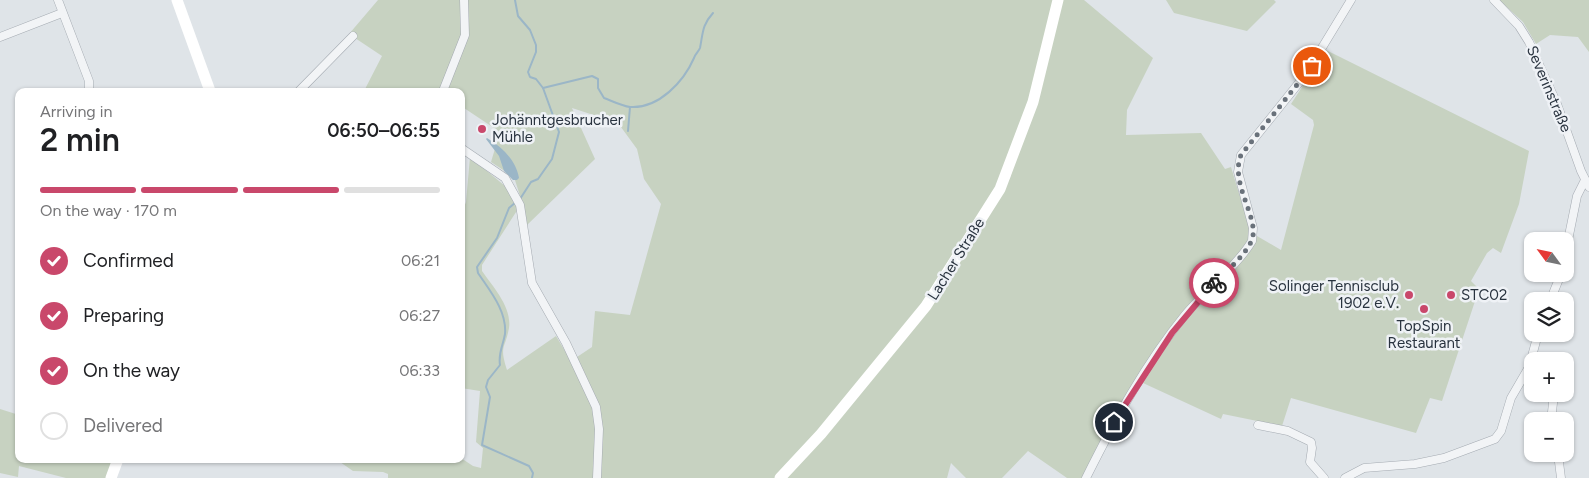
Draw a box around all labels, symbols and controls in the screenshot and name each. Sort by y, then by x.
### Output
street label: Severinstraße [1523,43,1575,135]
pin [1291,45,1333,87]
icon: bag [1298,52,1326,80]
text: Arriving in [40,102,112,121]
place label: Johänntgesbrucher Mühle [492,111,623,146]
text: 06:50–06:55 [327,119,440,142]
text: 2 min [40,121,120,159]
marker: Johänntgesbrucher Mühle [476,123,488,135]
text: On the way · 170 m [40,201,177,220]
street label: Lacher Straße [924,215,988,303]
north arrow [1524,232,1574,282]
map controls [1524,232,1574,462]
icon: check [40,247,68,275]
text: Confirmed [83,249,174,272]
text: 06:21 [401,251,440,270]
courier [1189,258,1239,308]
icon: bike [1200,269,1228,297]
place label: Solinger Tennisclub 1902 e.V. [1269,277,1399,312]
place label: STC02 [1461,286,1507,304]
marker: Solinger Tennisclub 1902 e.V. [1403,289,1415,301]
marker: STC02 [1445,289,1457,301]
button: layers [1524,292,1574,342]
icon: check [40,302,68,330]
marker: TopSpin Restaurant [1418,303,1430,315]
text: Preparing [83,304,164,327]
text: 06:27 [399,306,440,325]
place label: TopSpin Restaurant [1388,317,1461,352]
button: + [1524,352,1574,402]
icon: check [40,357,68,385]
text: On the way [83,359,180,382]
text: 06:33 [399,361,440,380]
pin [1093,401,1135,443]
icon: home [1100,408,1128,436]
button: − [1524,412,1574,462]
text: Delivered [83,414,163,437]

